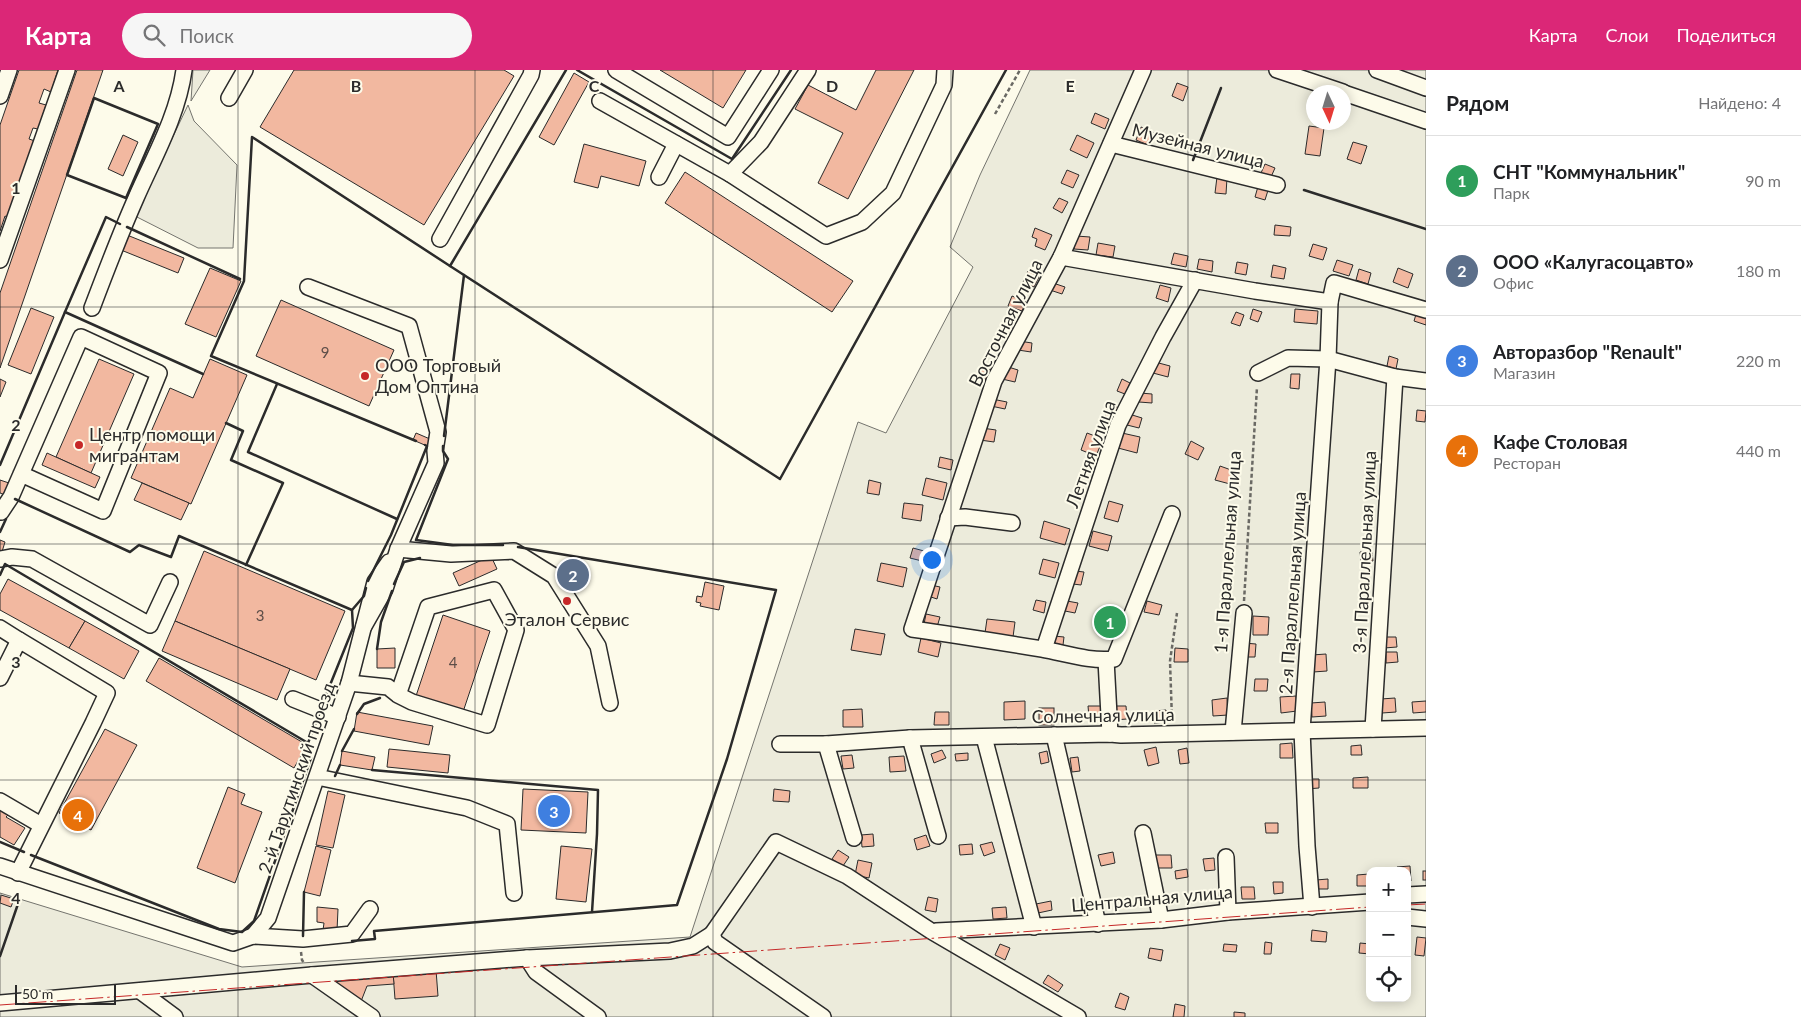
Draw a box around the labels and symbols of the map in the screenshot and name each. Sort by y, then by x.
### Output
text: A [112,76,125,95]
text: B [351,76,361,95]
text: C [589,76,600,95]
text: D [826,76,838,95]
text: E [1065,76,1075,95]
north arrow [1306,85,1351,130]
street label: Музейная улица [1130,118,1267,172]
text: 1 [11,178,21,197]
street label: Восточная улица [963,255,1047,390]
house number: 9 [321,343,329,361]
place label: ООО Торговый Дом Оптина [375,354,501,397]
marker: ООО Торговый Дом Оптина [359,370,371,382]
street label: Летняя улица [1060,397,1120,511]
text: 2 [11,415,21,434]
place label: Центр помощи мигрантам [89,423,215,466]
marker: Центр помощи мигрантам [73,439,85,451]
street label: 1-я Параллельная улица [1209,450,1245,654]
street label: 3-я Параллельная улица [1348,450,1380,654]
street label: 2-я Параллельная улица [1274,491,1310,695]
your location [919,547,945,573]
pin: 2 [557,556,589,594]
marker: Эталон Сервис [561,595,573,607]
pin: 1 [1094,603,1126,641]
house number: 3 [256,606,264,624]
place label: Эталон Сервис [505,608,630,630]
text: 3 [11,652,21,671]
house number: 4 [449,653,458,671]
street label: 2-й Тарутинский проезд [253,679,339,876]
street label: Солнечная улица [1031,703,1175,727]
pin: 3 [538,792,570,830]
pin: 4 [62,796,94,834]
street label: Центральная улица [1070,880,1234,916]
text: 4 [11,888,21,907]
scale bar [15,982,116,1005]

